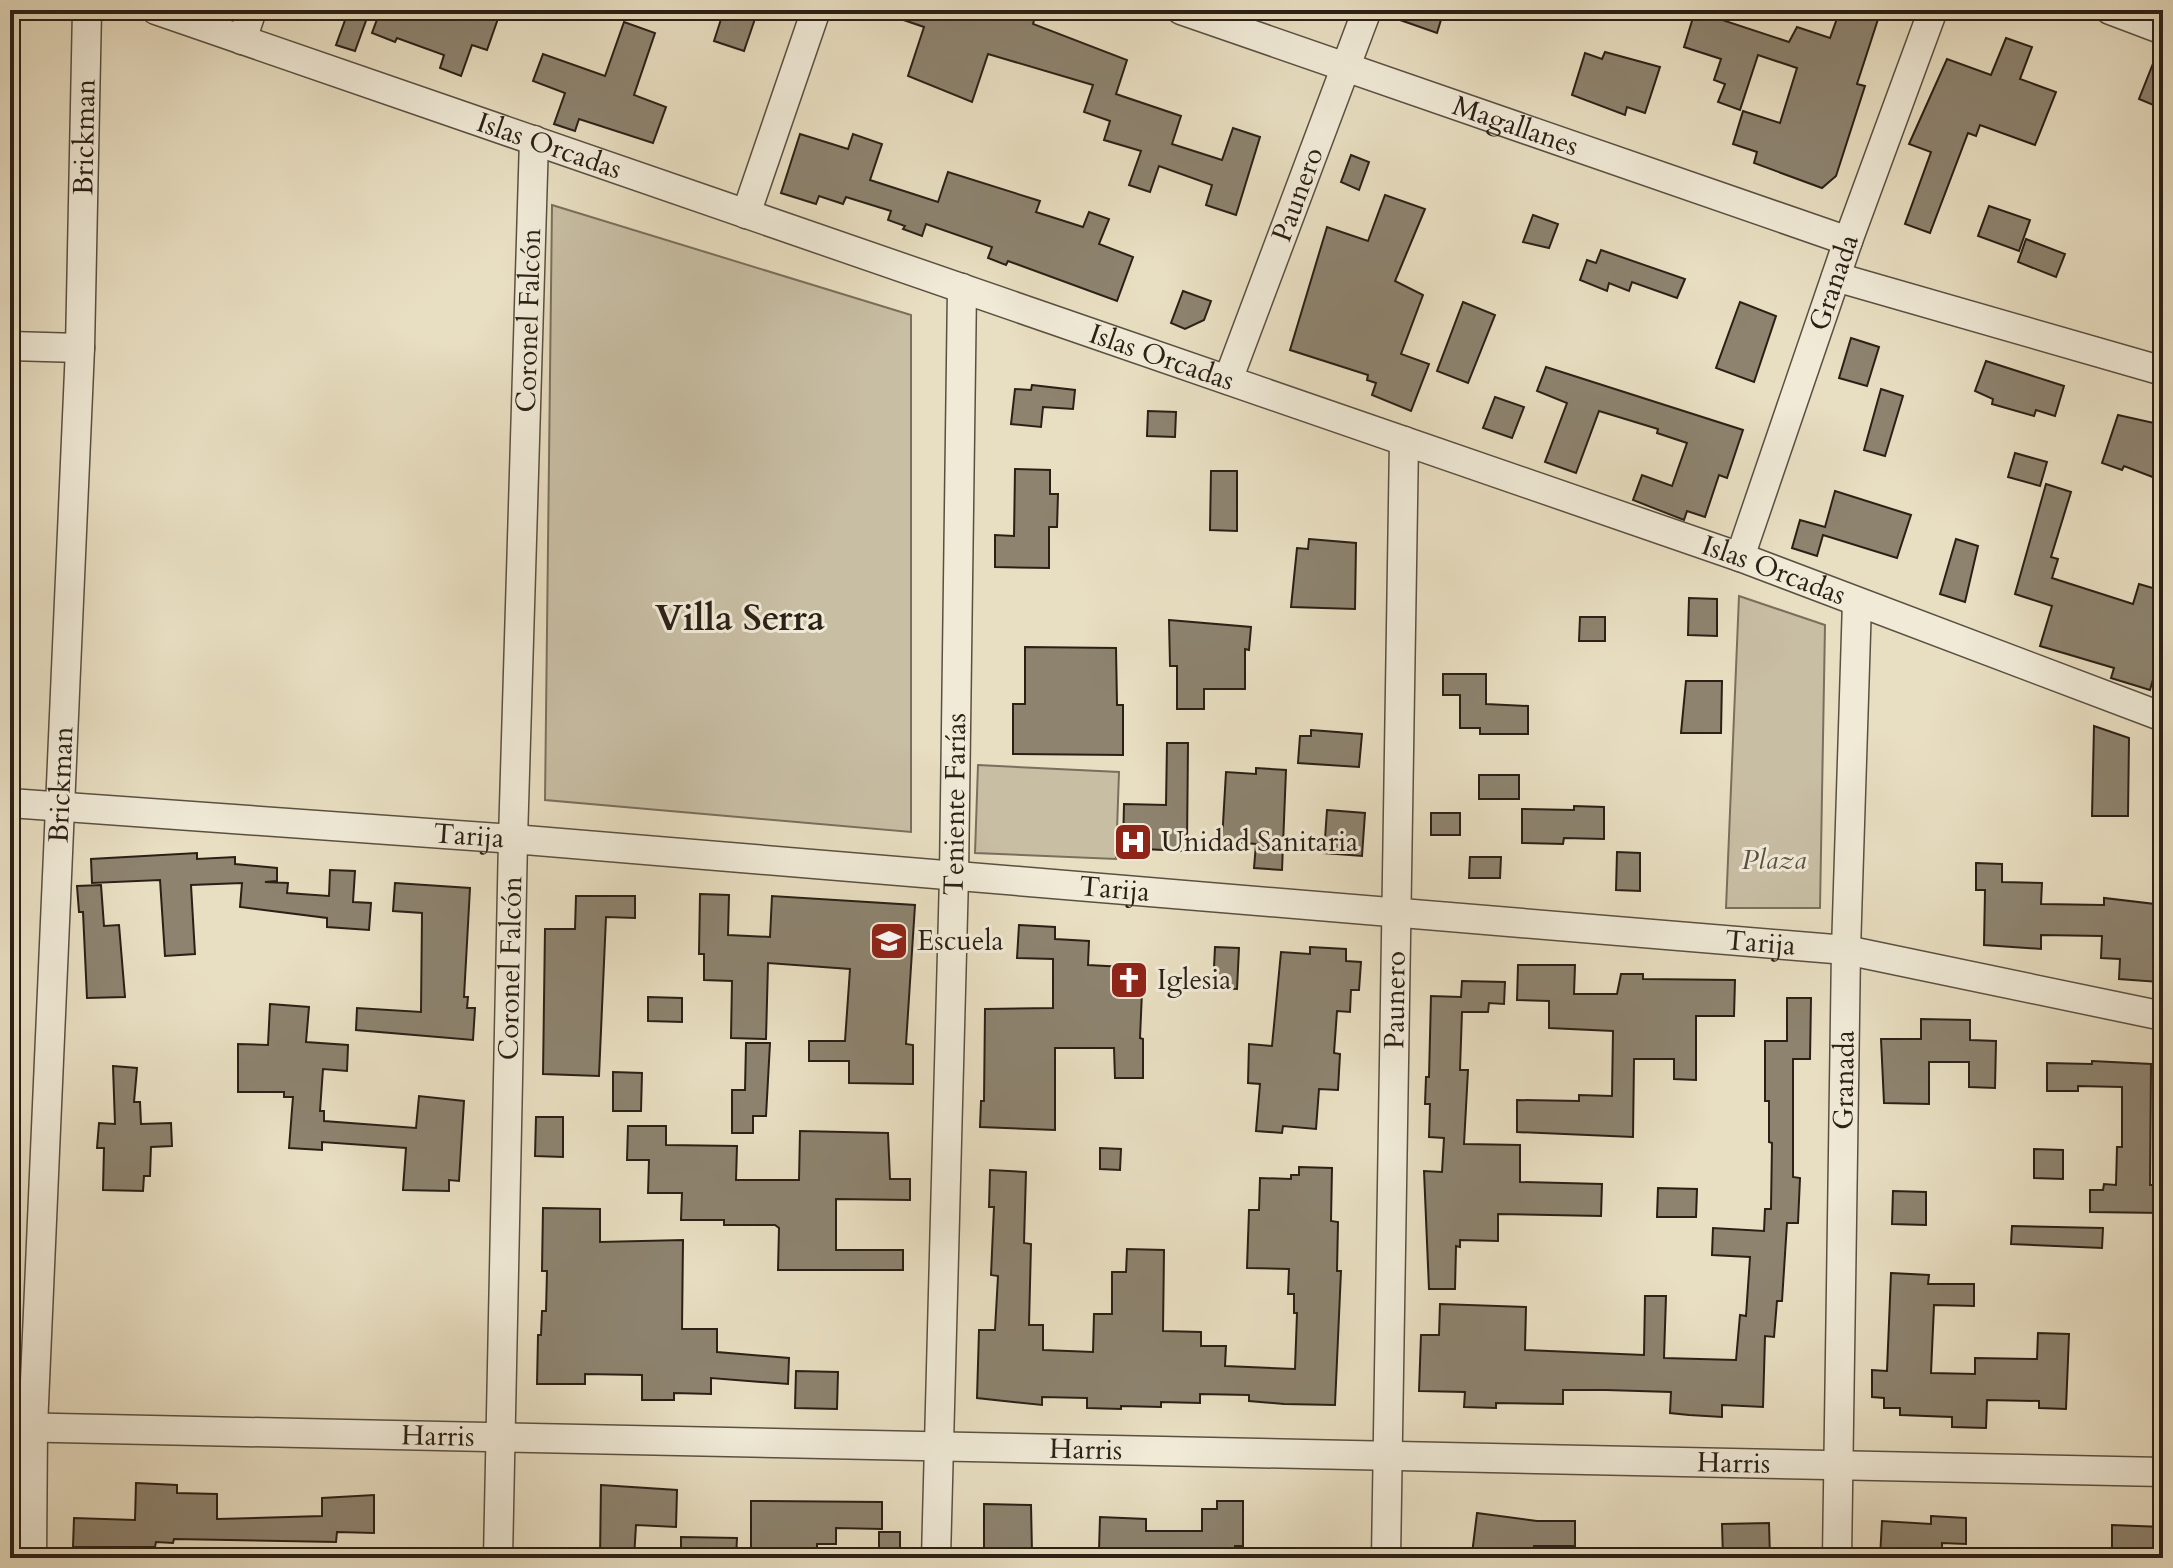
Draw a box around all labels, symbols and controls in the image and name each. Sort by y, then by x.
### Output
street label: Brickman [64,78,105,196]
street label: Magallanes [1448,87,1583,165]
street label: Islas Orcadas [472,103,627,188]
street label: Paunero [1263,142,1333,247]
street label: Coronel Falcón [507,228,550,413]
street label: Granada [1800,229,1868,336]
street label: Islas Orcadas [1084,315,1239,400]
street label: Islas Orcadas [1697,526,1851,614]
district label: Villa Serra [655,594,825,643]
street label: Teniente Farías [934,713,975,896]
street label: Brickman [39,725,83,844]
street label: Tarija [432,814,505,857]
hospital icon: Unidad Sanitaria [1112,821,1154,863]
place label: Unidad Sanitaria [1161,823,1358,861]
park label: Plaza [1742,841,1806,879]
street label: Tarija [1078,867,1151,911]
street label: Coronel Falcón [489,876,531,1061]
school or university icon: Escuela [868,920,910,962]
street label: Tarija [1724,921,1797,965]
place label: Escuela [917,922,1004,960]
street label: Paunero [1375,951,1415,1049]
church icon: Iglesia [1108,959,1150,1001]
place label: Iglesia [1157,961,1231,999]
street label: Granada [1824,1030,1864,1130]
street label: Harris [401,1416,475,1456]
street label: Harris [1049,1430,1123,1469]
street label: Harris [1697,1443,1771,1483]

